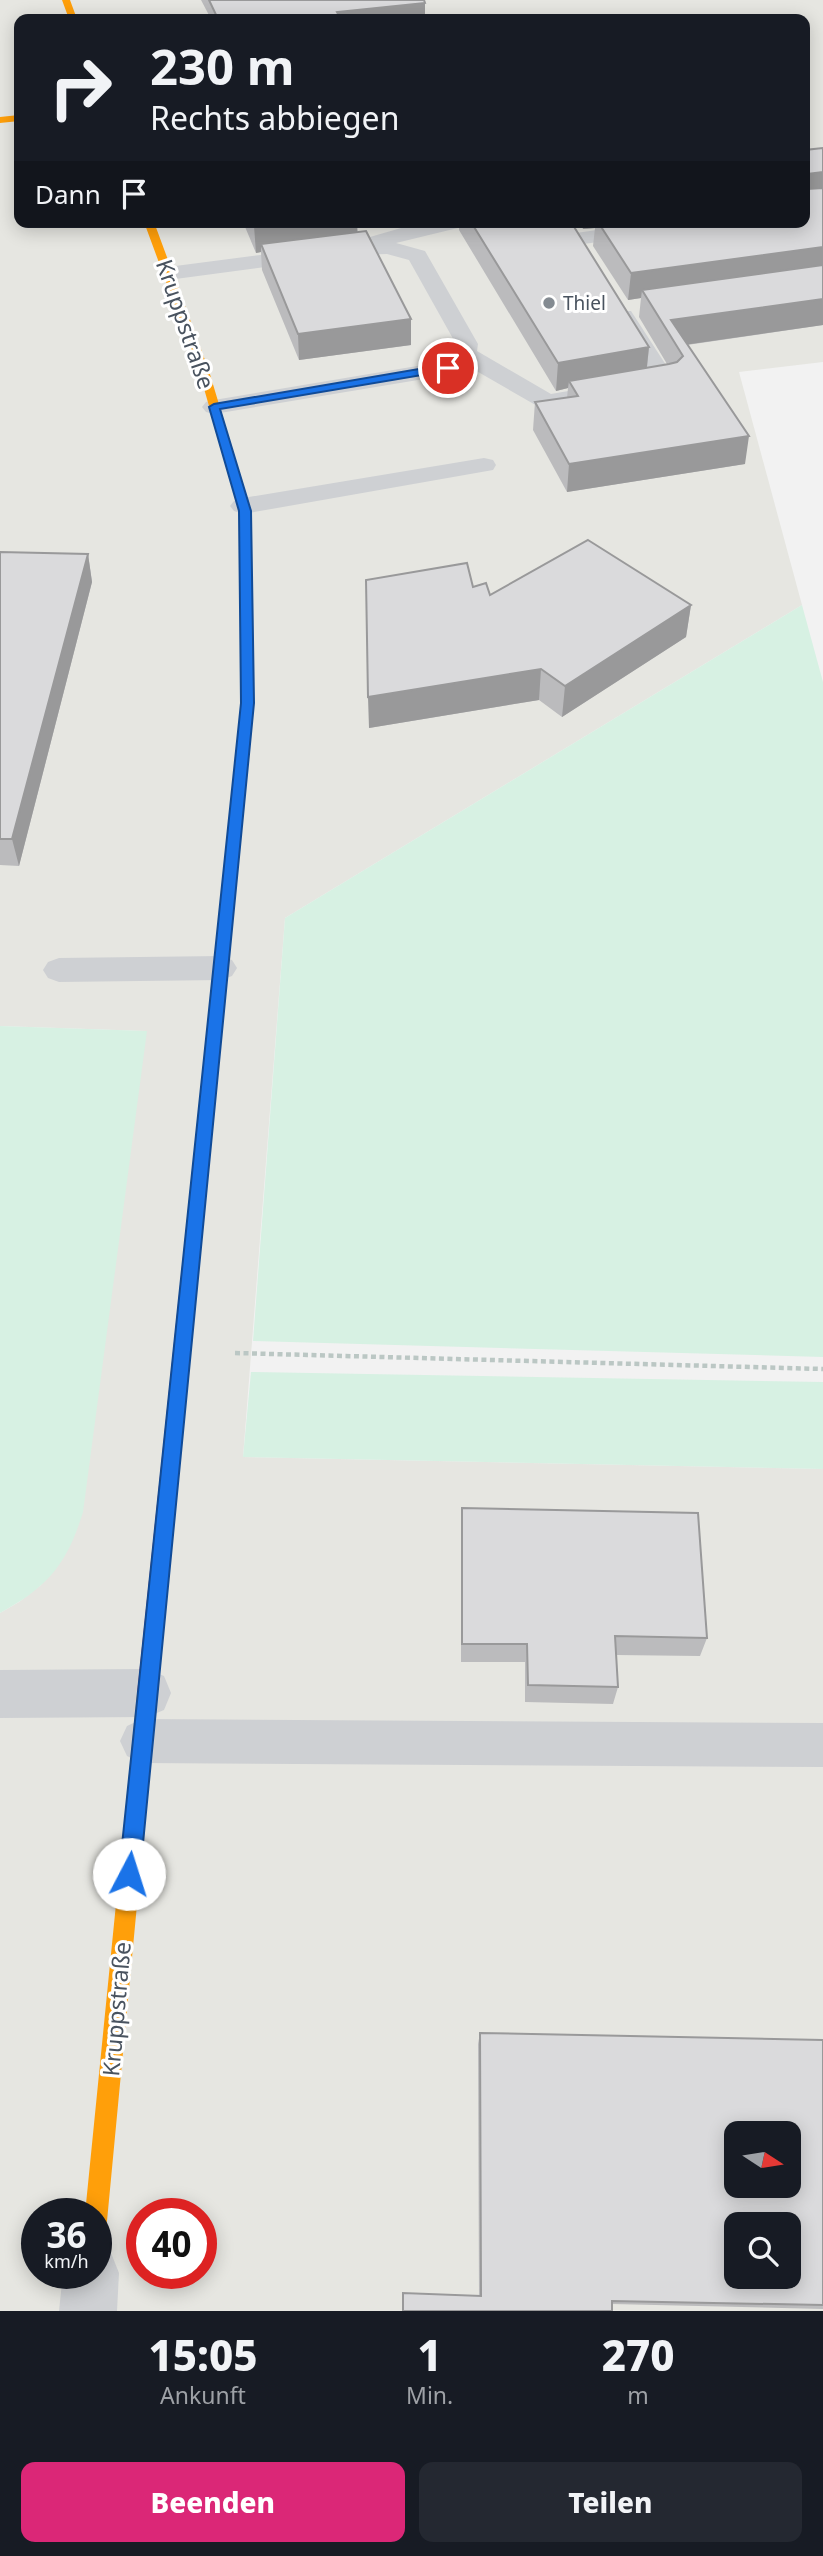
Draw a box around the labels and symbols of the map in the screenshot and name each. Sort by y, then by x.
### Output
street label: Kruppstraße [149,255,223,393]
place label: Thiel [563,290,606,316]
marker: Thiel [541,295,557,311]
pin [418,338,478,398]
position arrow [92,1837,166,1911]
street label: Kruppstraße [94,1940,138,2078]
north arrow [724,2121,802,2198]
speed limit sign: 40 [126,2198,217,2289]

